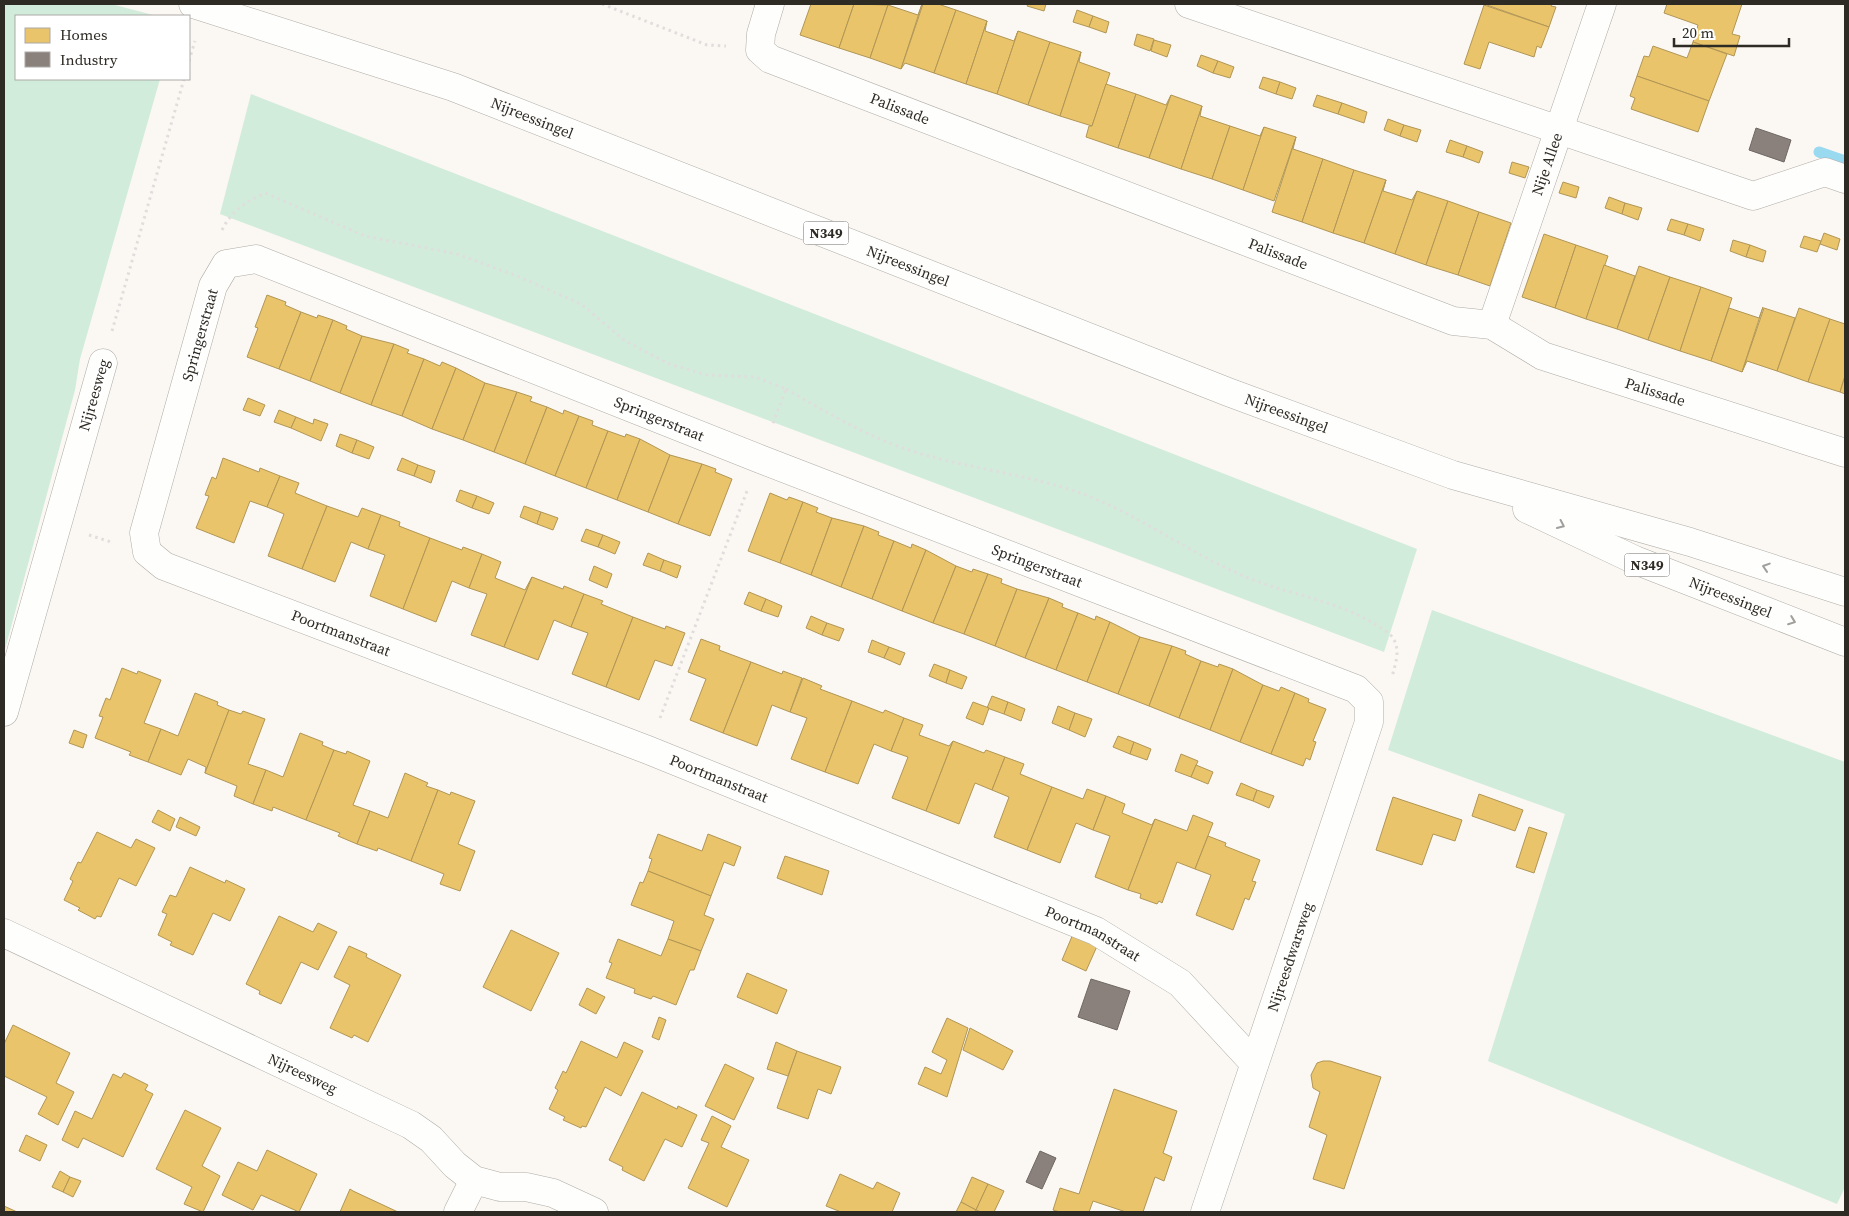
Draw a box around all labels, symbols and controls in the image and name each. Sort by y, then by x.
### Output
legend [15,15,190,80]
scale bar [1674,15,1789,47]
text: 20 m [1682,22,1714,43]
text: Homes [60,24,107,45]
text: Industry [60,49,118,70]
street label: Palissade [867,87,933,129]
street label: Nijreessingel [488,92,577,144]
street label: Nije Allee [1526,130,1567,198]
road number: N349 [804,222,848,244]
street label: Palissade [1245,232,1311,275]
street label: Nijreessingel [864,240,953,292]
street label: Springerstraat [176,286,223,384]
street label: Nijreesweg [73,356,114,433]
street label: Palissade [1622,372,1688,411]
street label: Nijreessingel [1242,388,1332,438]
street label: Springerstraat [611,391,707,446]
one-way arrow [1556,519,1565,530]
street label: Springerstraat [989,539,1086,592]
road number: N349 [1624,554,1670,576]
one-way arrow [1762,562,1770,572]
street label: Nijreessingel [1686,571,1776,623]
street label: Poortmanstraat [288,604,394,661]
one-way arrow [1787,615,1795,625]
street label: Poortmanstraat [667,749,771,807]
street label: Nijreesdwarsweg [1262,899,1318,1014]
street label: Poortmanstraat [1042,901,1145,966]
street label: Nijreesweg [265,1048,341,1099]

